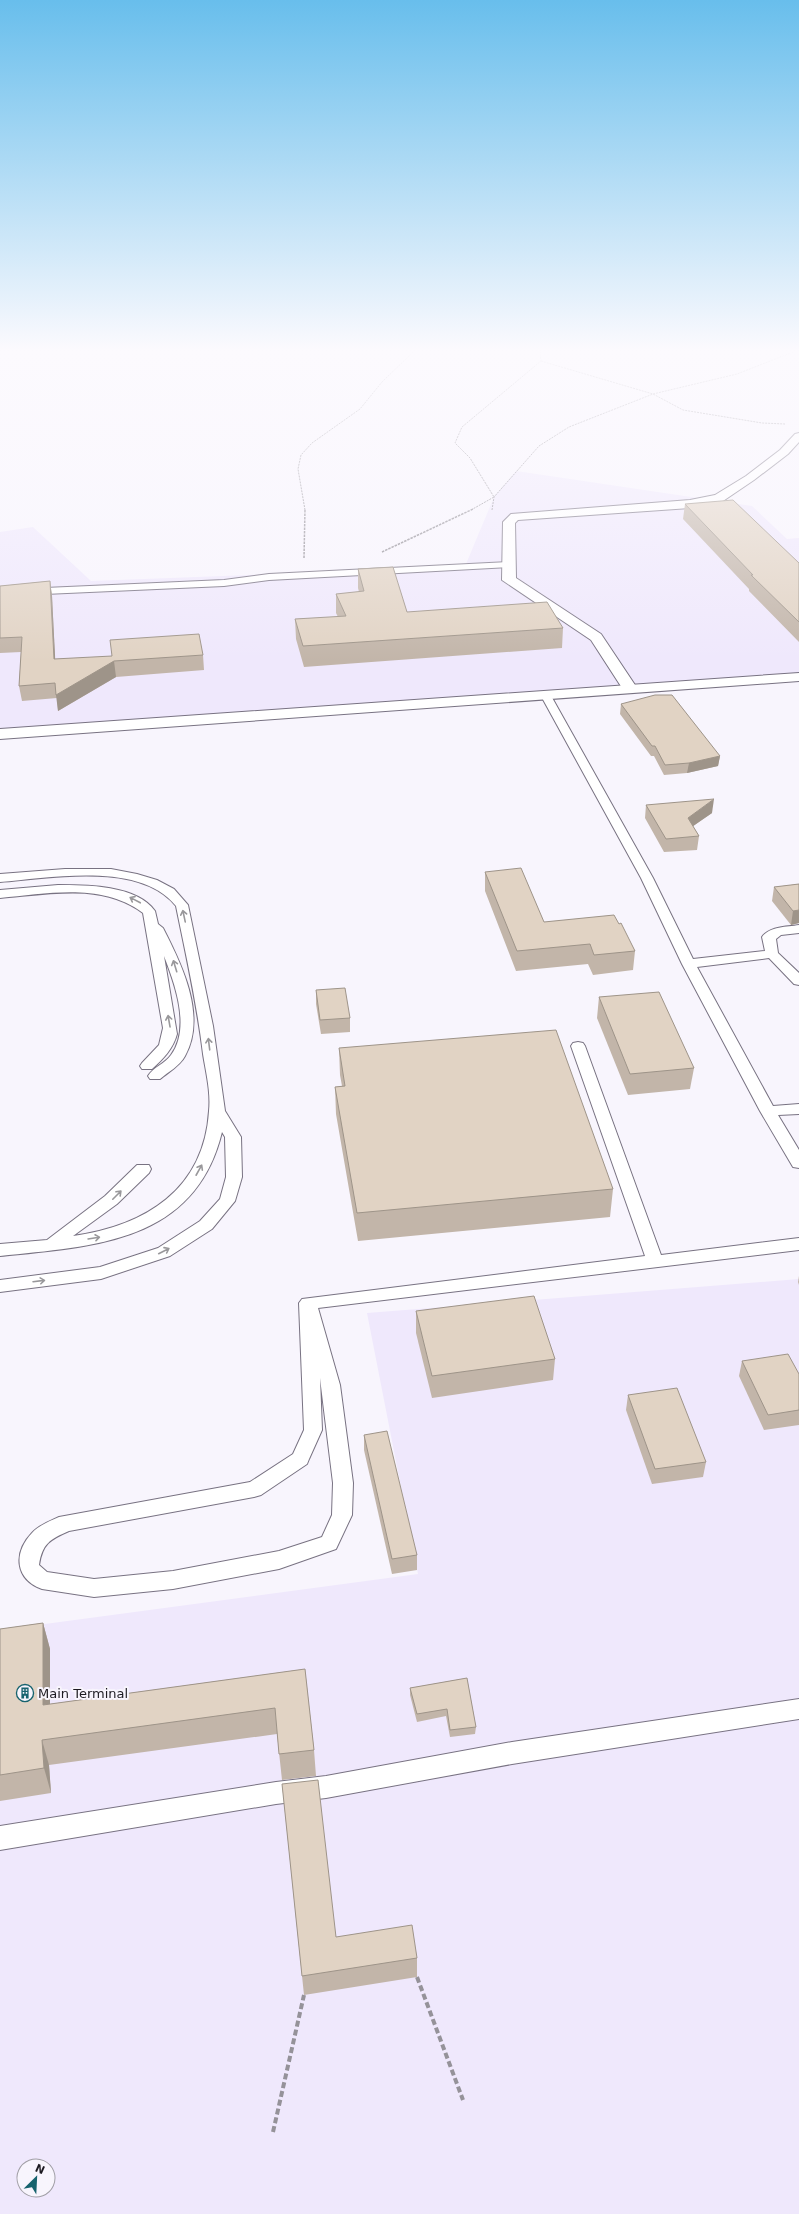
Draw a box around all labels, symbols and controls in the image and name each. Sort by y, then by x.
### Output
one-way arrow [129,896,141,904]
one-way arrow [180,910,188,923]
one-way arrow [171,960,178,973]
one-way arrow [165,1015,173,1028]
one-way arrow [206,1038,213,1051]
one-way arrow [196,1164,203,1176]
one-way arrow [112,1190,122,1200]
one-way arrow [87,1234,100,1242]
one-way arrow [158,1247,170,1254]
one-way arrow [32,1277,45,1285]
building icon: Main Terminal [15,1683,35,1703]
place label: Main Terminal [38,1686,128,1701]
north arrow [16,2158,56,2198]
text: N [33,2162,47,2177]

